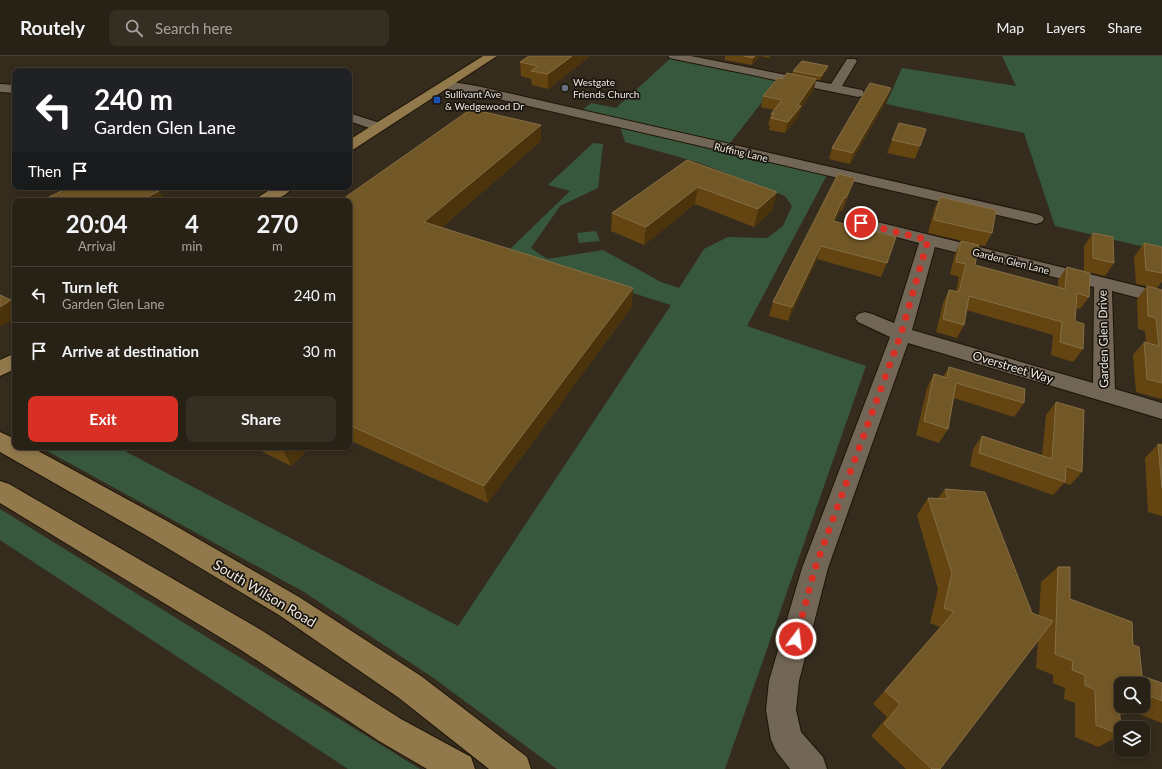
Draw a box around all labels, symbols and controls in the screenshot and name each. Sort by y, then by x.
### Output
search box [109,10,389,46]
text: Routely [20,16,85,39]
icon: search [123,17,145,39]
text: Search here [155,19,232,37]
text: Map [996,19,1024,36]
text: Layers [1046,19,1086,36]
text: Share [1108,19,1142,36]
place label: Westgate Friends Church [573,76,639,100]
text: 240 m [94,82,173,116]
marker: Westgate Friends Church [560,83,570,93]
icon: left [28,84,80,136]
place label: Sullivant Ave & Wedgewood Dr [445,88,524,112]
marker: Sullivant Ave & Wedgewood Dr [432,95,442,105]
text: Garden Glen Lane [94,116,236,138]
street label: Ruffing Lane [713,140,769,164]
icon: arrive [69,160,91,182]
text: Then [28,162,61,180]
pin [844,206,878,240]
text: 20:04 [66,209,128,238]
text: 4 [185,209,199,238]
text: 270 [256,209,298,238]
icon: arrive [850,212,872,234]
text: Arrival [78,238,115,254]
text: min [182,238,203,254]
text: m [272,238,283,254]
street label: Garden Glen Lane [971,246,1051,276]
text: Turn left [62,278,118,296]
icon: left [28,284,50,306]
text: 240 m [294,286,336,304]
street label: Garden Glen Drive [1095,290,1111,388]
text: Garden Glen Lane [62,296,164,312]
icon: arrive [28,340,50,362]
text: Arrive at destination [62,342,199,360]
text: 30 m [302,342,336,360]
street label: Overstreet Way [971,348,1056,387]
button: Exit [28,396,178,442]
button: Share [186,396,336,442]
street label: South Wilson Road [210,556,320,630]
position arrow [775,618,817,660]
map controls [1114,677,1150,757]
button: search [1114,677,1150,713]
button: layers [1114,721,1150,757]

